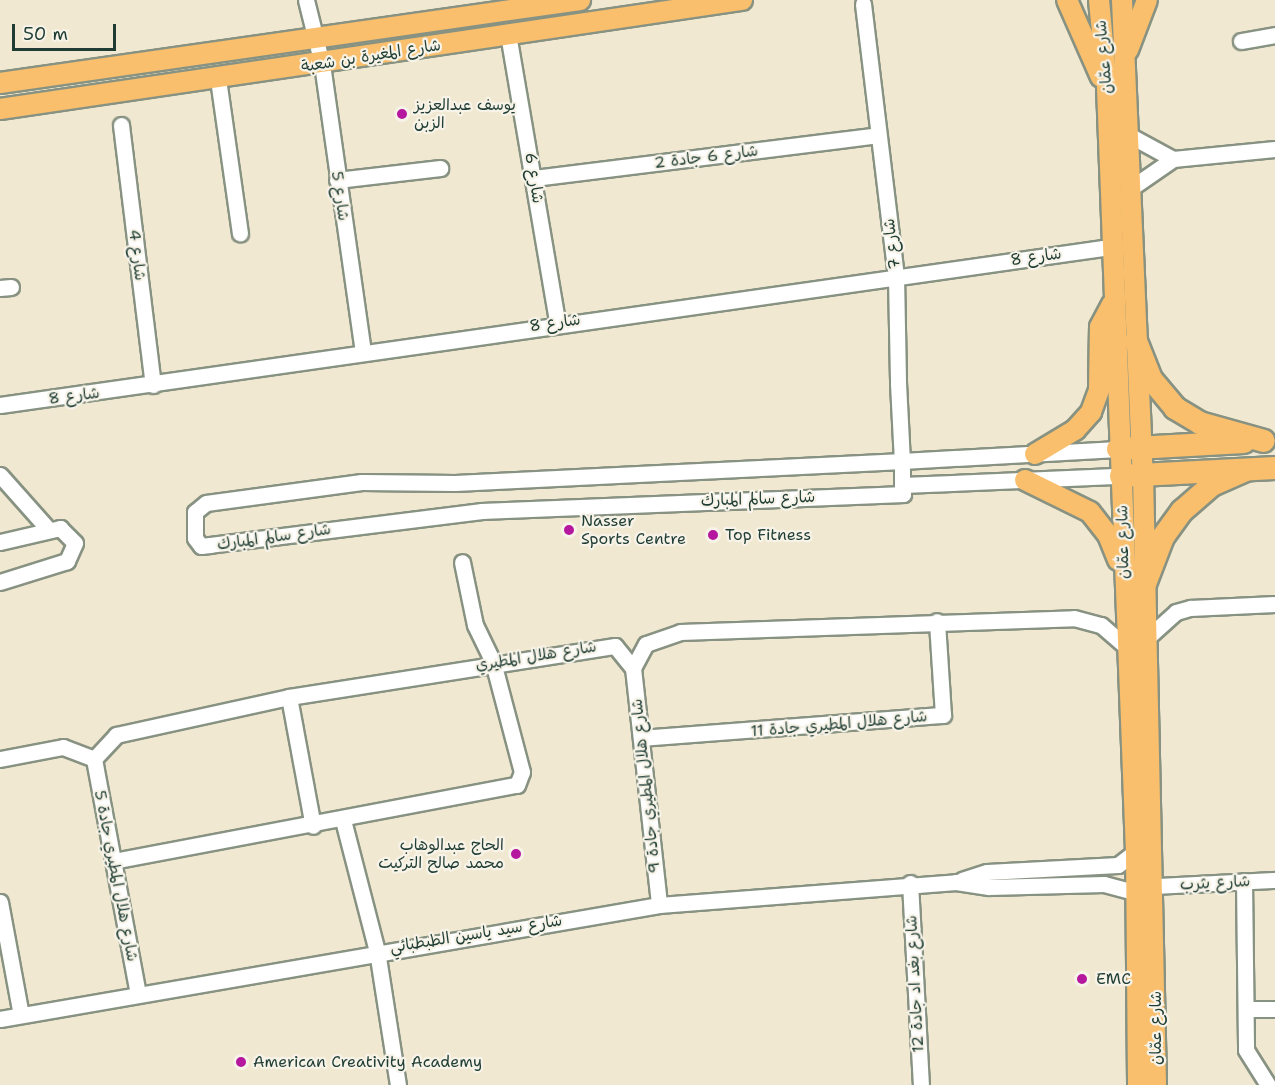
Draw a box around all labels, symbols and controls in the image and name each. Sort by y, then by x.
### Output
scale bar [15,12,118,50]
street label: شارع عمّان [1091,19,1117,95]
text: 50 m [23,22,68,46]
street label: شارع المغيرة بن شعبة [300,35,442,77]
place label: يوسف عبدالعزيز الزبن [414,95,516,133]
marker: يوسف عبدالعزيز الزبن [395,107,409,121]
street label: شارع 6 جادة 2 [653,141,759,173]
street label: شارع 6 [521,151,547,205]
street label: شارع 5 [327,170,353,222]
street label: شارع 7 [879,217,905,271]
street label: شارع 4 [124,228,150,282]
street label: شارع 8 [1009,244,1063,270]
street label: شارع 8 [528,310,582,336]
street label: شارع 8 [47,383,101,409]
street label: شارع سالم المبارك [700,487,816,511]
street label: شارع عمّان [1113,505,1133,579]
place label: Nasser Sports Centre [581,511,686,549]
street label: شارع سالم المبارك [216,520,332,554]
marker: Nasser Sports Centre [562,523,576,537]
place label: Top Fitness [725,525,811,545]
marker: Top Fitness [706,528,720,542]
street label: شارع هلال المطيري [474,637,598,675]
street label: شارع هلال المطيري جادة 9 [627,698,665,874]
street label: شارع هلال المطيري جادة 11 [750,707,928,741]
street label: شارع هلال المطيري جادة 5 [90,789,142,963]
place label: الحاج عبدالوهاب محمد صالح التركيت [378,835,504,873]
marker: الحاج عبدالوهاب محمد صالح التركيت [509,847,523,861]
street label: شارع يثرب [1179,872,1251,894]
street label: شارع سيد ياسين الطبطبائي [388,911,564,957]
street label: شارع بغد اد جادة 12 [902,915,928,1053]
place label: EMC [1096,969,1131,989]
marker: EMC [1073,970,1091,988]
street label: شارع عمّان [1146,991,1166,1065]
place label: American Creativity Academy [253,1052,482,1072]
marker: American Creativity Academy [234,1055,248,1069]

